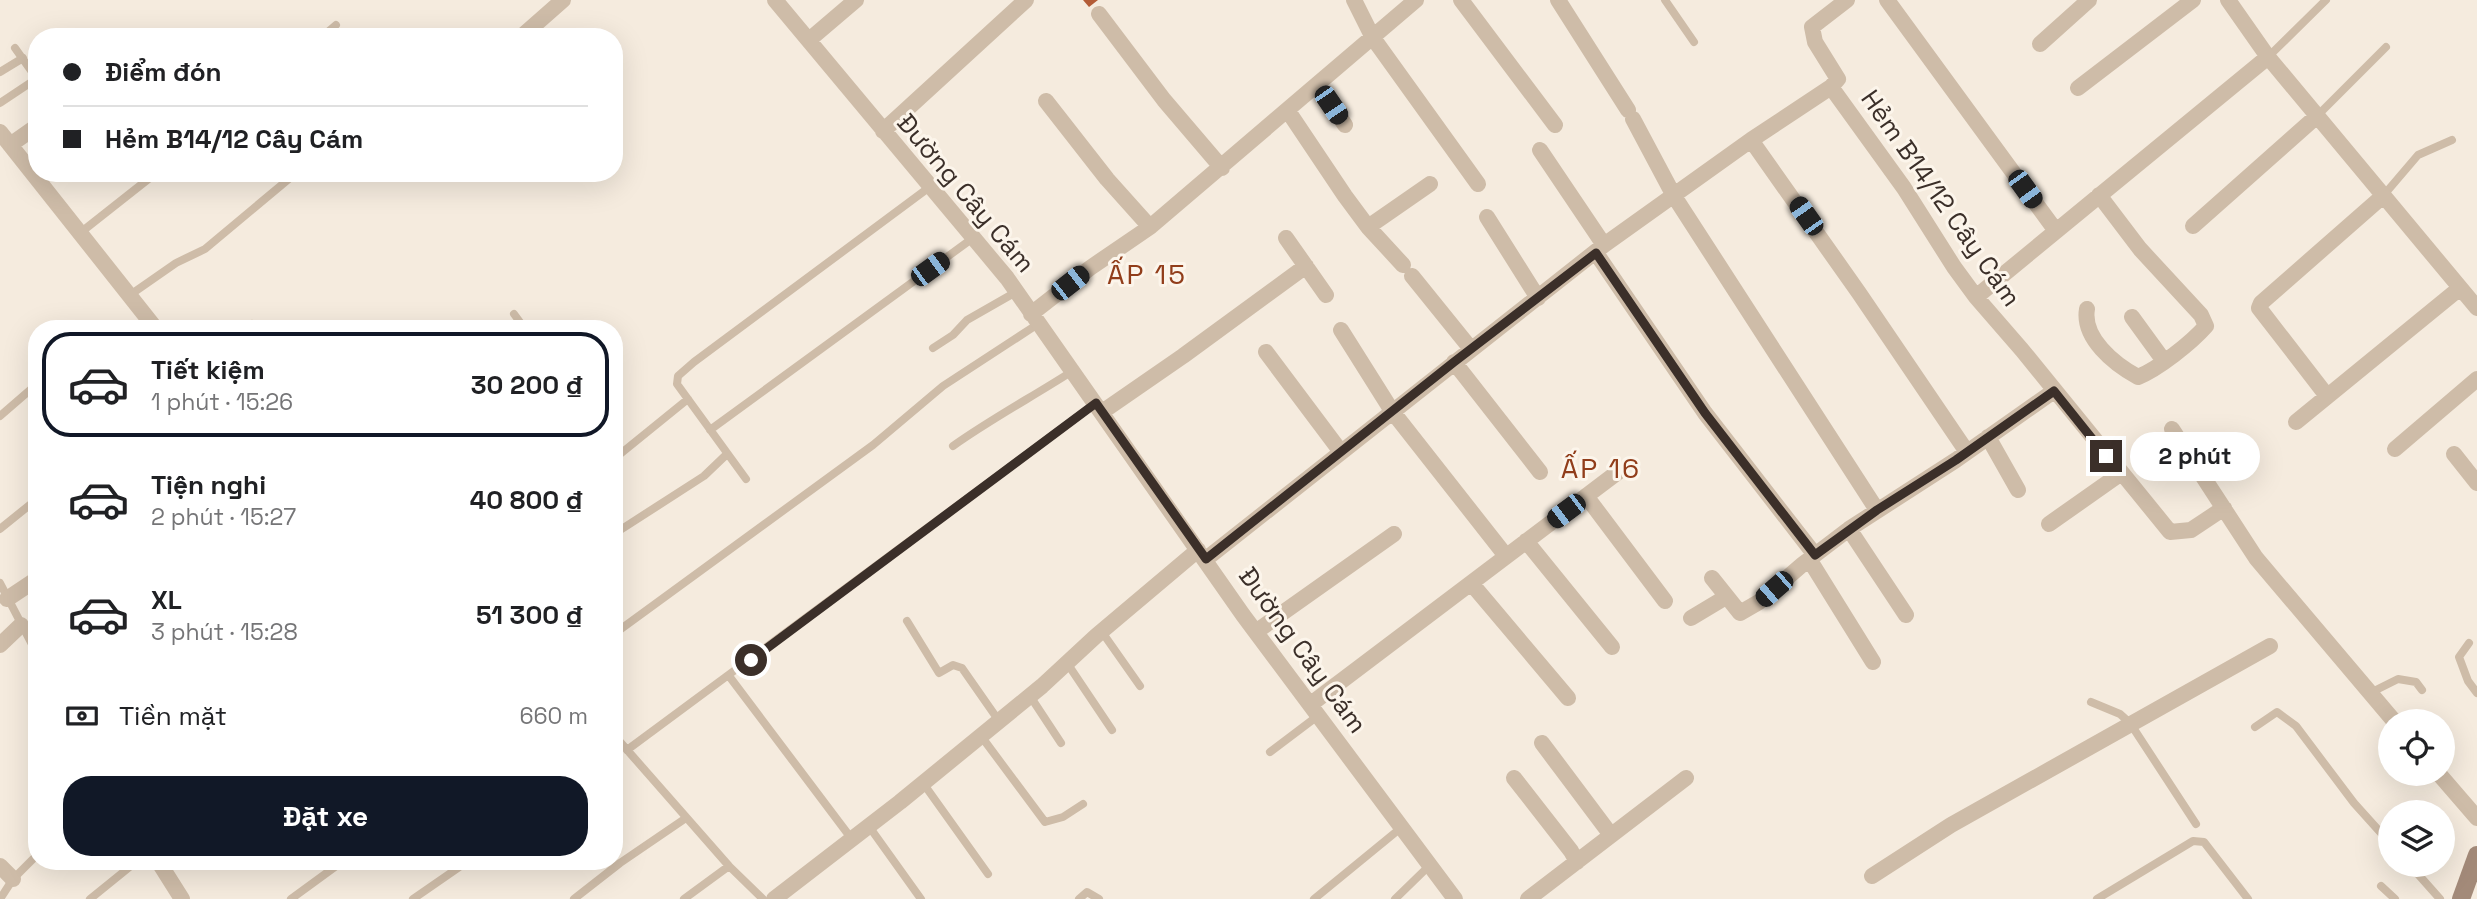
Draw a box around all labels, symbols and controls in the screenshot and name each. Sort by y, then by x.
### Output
text: Điểm đón [105,55,222,89]
car [1311,82,1352,128]
street label: Hẻm B14/12 Cây Cám [1853,83,2029,313]
street label: Đường Cây Cám [890,106,1042,280]
text: Hẻm B14/12 Cây Cám [105,122,363,156]
car [2005,166,2046,212]
car [1786,193,1827,239]
car [907,248,954,290]
district label: ẤP 15 [1107,256,1187,292]
car [1047,262,1094,304]
icon: car [67,353,130,416]
text: Tiết kiệm [151,353,265,387]
text: 30 200 ₫ [471,368,584,402]
text: 1 phút · 15:26 [151,387,293,417]
callout: 2 phút [2130,432,2260,480]
route end [2090,440,2122,472]
text: 2 phút [2159,441,2231,471]
district label: ẤP 16 [1561,450,1641,486]
icon: car [67,468,130,531]
text: Tiện nghi [151,468,266,502]
text: 40 800 ₫ [470,483,584,517]
car [1543,490,1590,532]
text: 2 phút · 15:27 [151,502,296,532]
street label: Đường Cây Cám [1231,560,1375,740]
car [1752,567,1797,611]
icon: car [67,583,130,646]
text: XL [151,583,182,617]
text: 51 300 ₫ [476,598,584,632]
text: 3 phút · 15:28 [151,617,298,647]
route start [735,644,767,676]
icon: cash [63,697,101,735]
text: Tiền mặt [119,699,227,733]
text: 660 m [519,701,588,731]
map controls [2378,709,2455,877]
button: locate [2378,709,2455,786]
button: Đặt xe [63,776,588,856]
button: layers [2378,800,2455,877]

